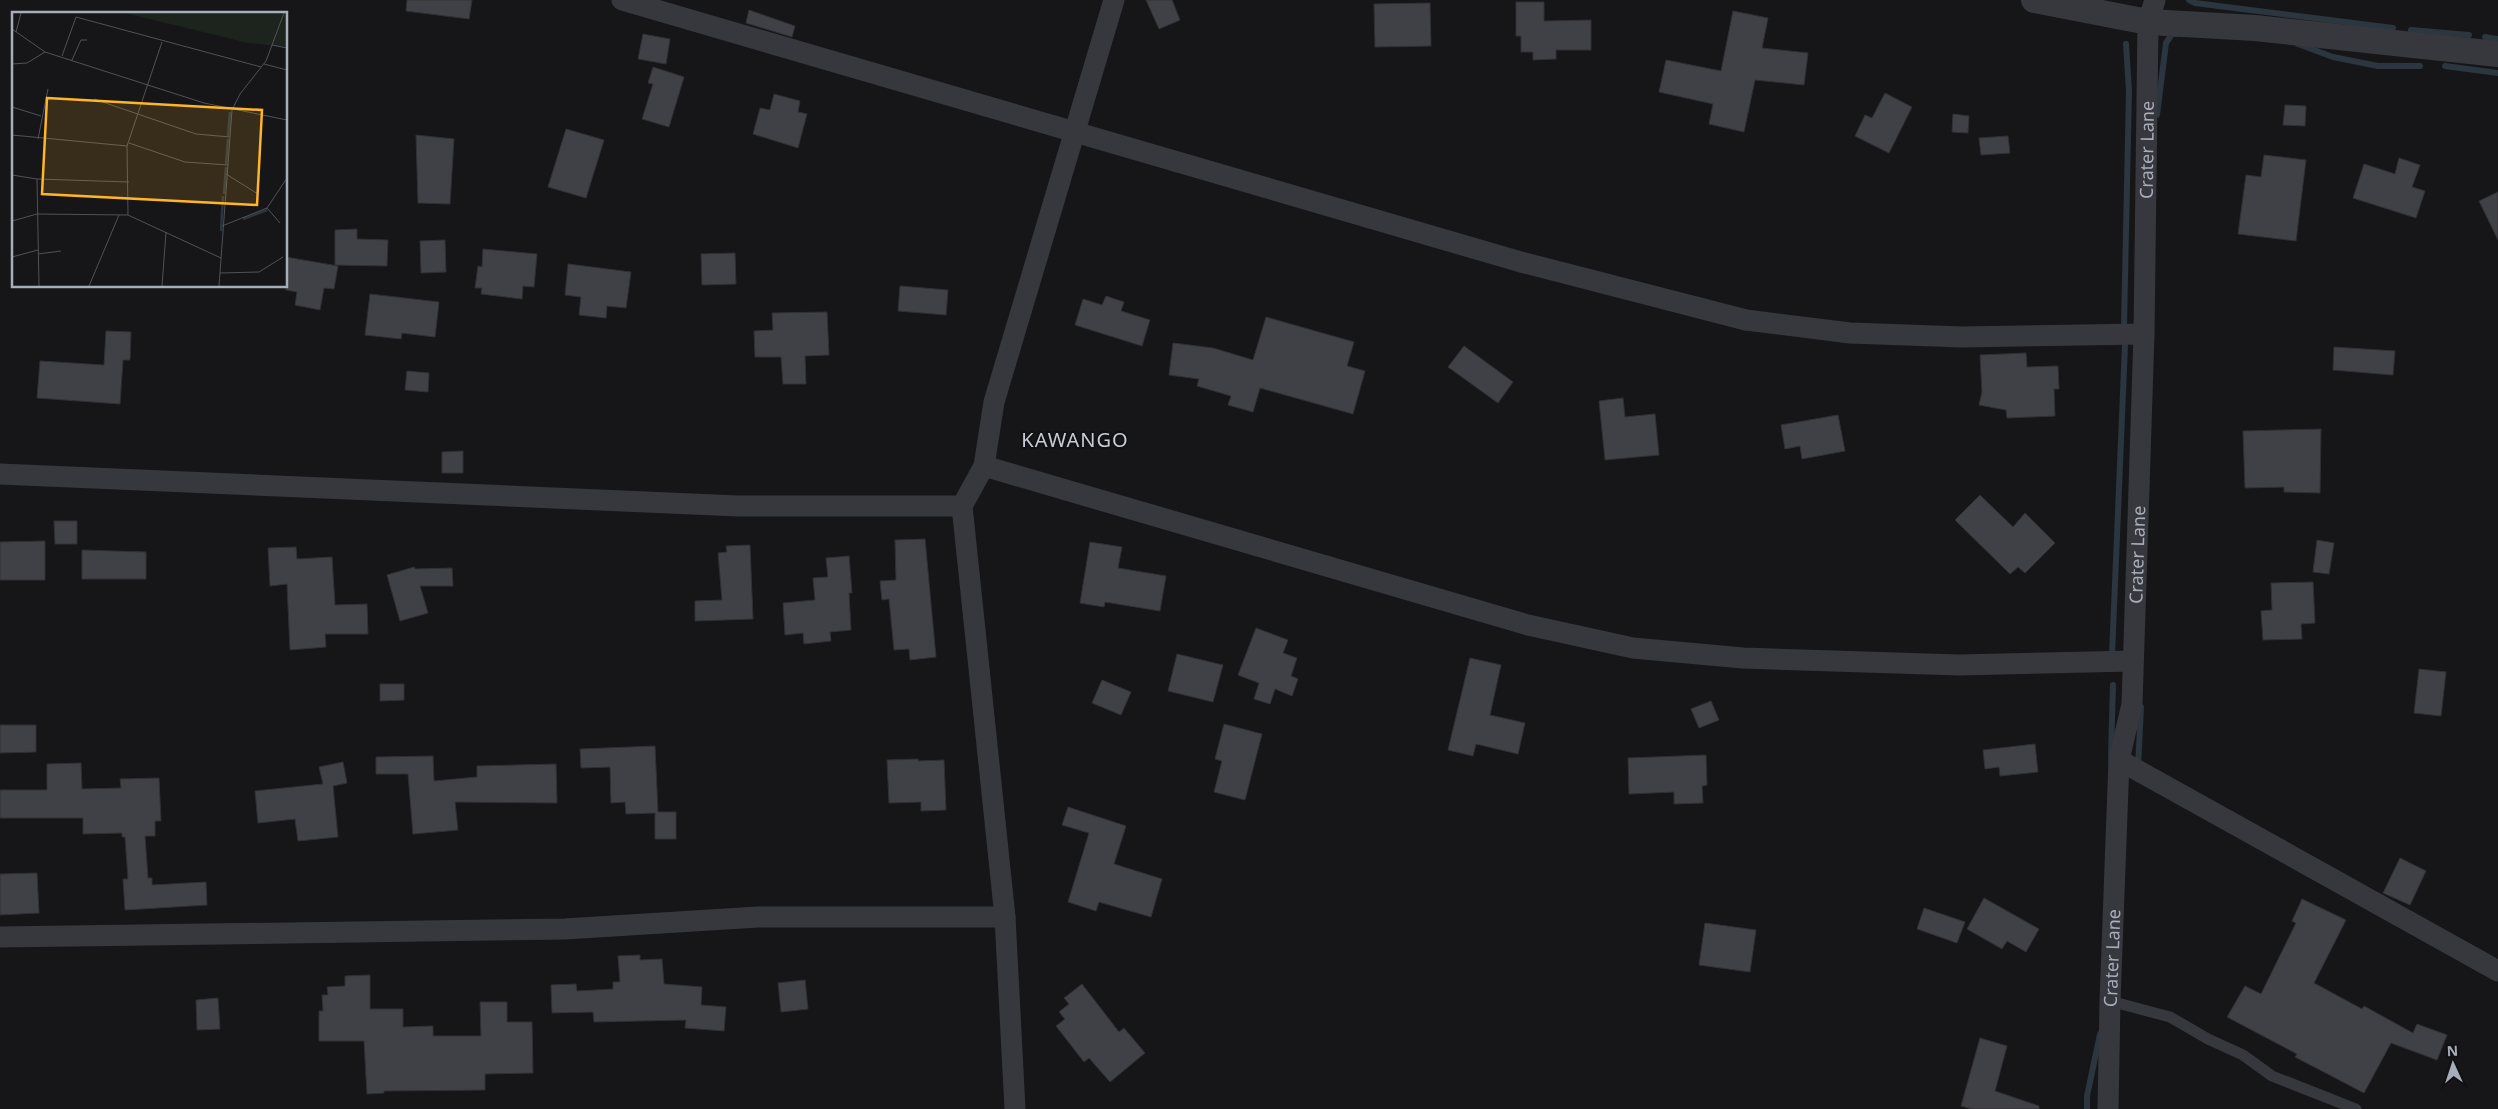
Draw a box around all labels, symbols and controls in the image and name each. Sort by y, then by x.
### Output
inset map [12,12,288,288]
street label: Crater Lane [2134,101,2159,199]
district label: KAWANGO [1021,426,1129,453]
street label: Crater Lane [2123,505,2150,604]
street label: Crater Lane [2098,909,2125,1007]
north arrow [2428,1039,2478,1089]
text: N [2446,1041,2458,1060]

